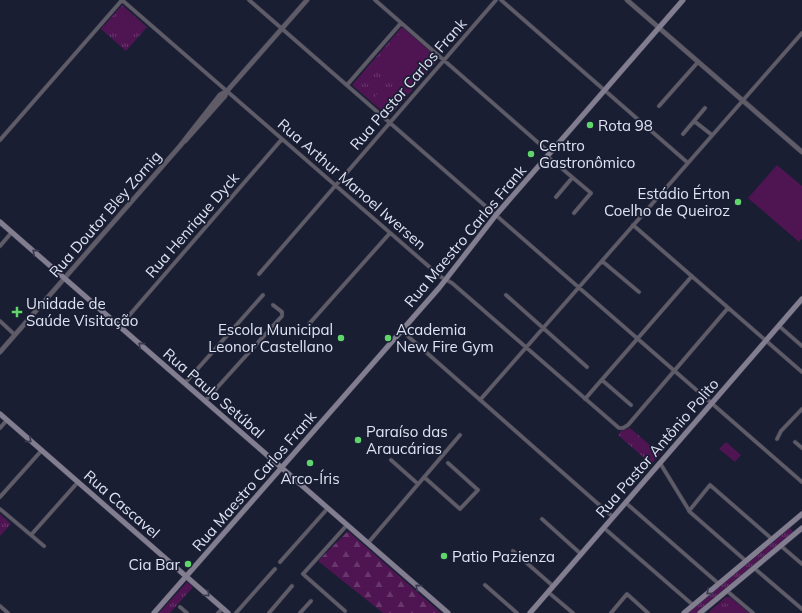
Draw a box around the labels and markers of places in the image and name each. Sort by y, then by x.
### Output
place label: Rota 98 [598,116,653,135]
marker: Rota 98 [585,120,595,130]
place label: Centro Gastronômico [539,136,635,172]
marker: Centro Gastronômico [526,149,536,159]
place label: Estádio Érton Coelho de Queiroz [604,184,730,220]
marker: Estádio Érton Coelho de Queiroz [733,197,743,207]
place label: Unidade de Saúde Visitação [26,294,138,330]
marker: Unidade de Saúde Visitação [11,306,23,318]
place label: Escola Municipal Leonor Castellano [208,320,333,356]
place label: Academia New Fire Gym [396,320,494,356]
marker: Escola Municipal Leonor Castellano [336,333,346,343]
marker: Academia New Fire Gym [383,333,393,343]
place label: Paraíso das Araucárias [366,422,448,458]
marker: Paraíso das Araucárias [353,435,363,445]
marker: Arco-Íris [305,458,315,468]
place label: Arco-Íris [280,469,340,488]
place label: Patio Pazienza [452,547,555,566]
marker: Patio Pazienza [439,551,449,561]
place label: Cia Bar [129,555,181,574]
marker: Cia Bar [183,559,193,569]

